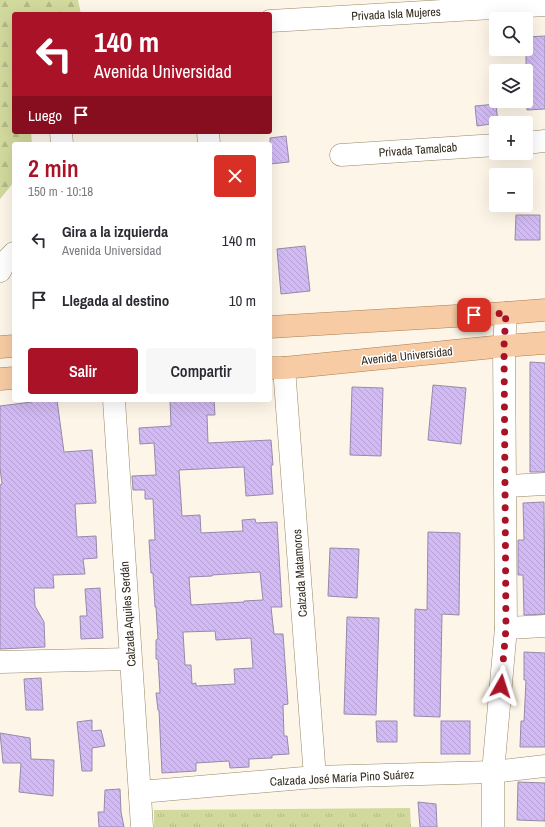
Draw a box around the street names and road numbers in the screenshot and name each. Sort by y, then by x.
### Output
street label: Privada Isla Mujeres [351,4,441,24]
street label: Privada Tamalcab [378,139,458,161]
street label: Avenida Universidad [360,343,453,369]
street label: Calzada Matamoros [289,528,311,617]
street label: Calzada Aquiles Serdán [116,561,140,667]
street label: Calzada José María Pino Suárez [269,766,415,790]

